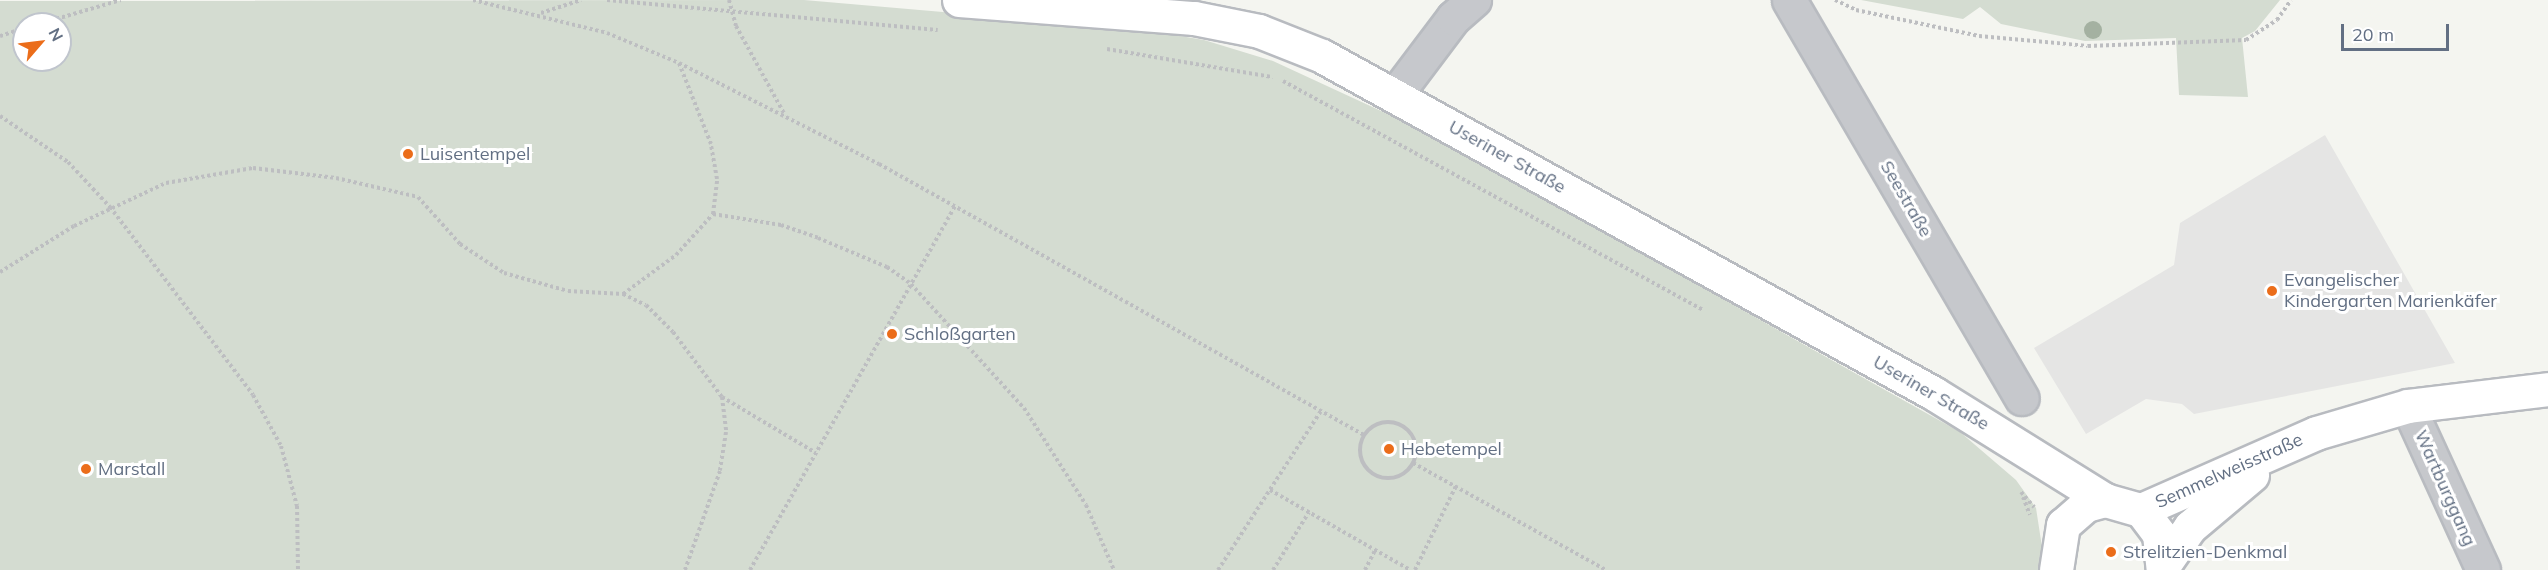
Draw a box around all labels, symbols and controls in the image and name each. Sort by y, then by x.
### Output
north arrow [12,12,72,72]
scale bar [2344,12,2452,50]
text: 20 m [2352,23,2394,46]
text: N [44,24,68,45]
street label: Useriner Straße [1445,116,1569,198]
place label: Luisentempel [420,143,530,165]
marker: Luisentempel [401,147,415,161]
street label: Seestraße [1876,157,1936,241]
place label: Evangelischer Kindergarten Marienkäfer [2284,270,2497,312]
marker: Evangelischer Kindergarten Marienkäfer [2265,284,2279,298]
place label: Schloßgarten [904,323,1016,345]
marker: Schloßgarten [885,327,899,341]
street label: Useriner Straße [1869,351,1993,435]
street label: Wartburggang [2410,427,2480,549]
street label: Semmelweisstraße [2152,429,2306,513]
place label: Hebetempel [1401,438,1502,460]
marker: Hebetempel [1382,442,1396,456]
place label: Marstall [98,458,165,480]
marker: Marstall [79,462,93,476]
place label: Strelitzien-Denkmal [2123,541,2287,563]
marker: Strelitzien-Denkmal [2104,545,2118,559]

